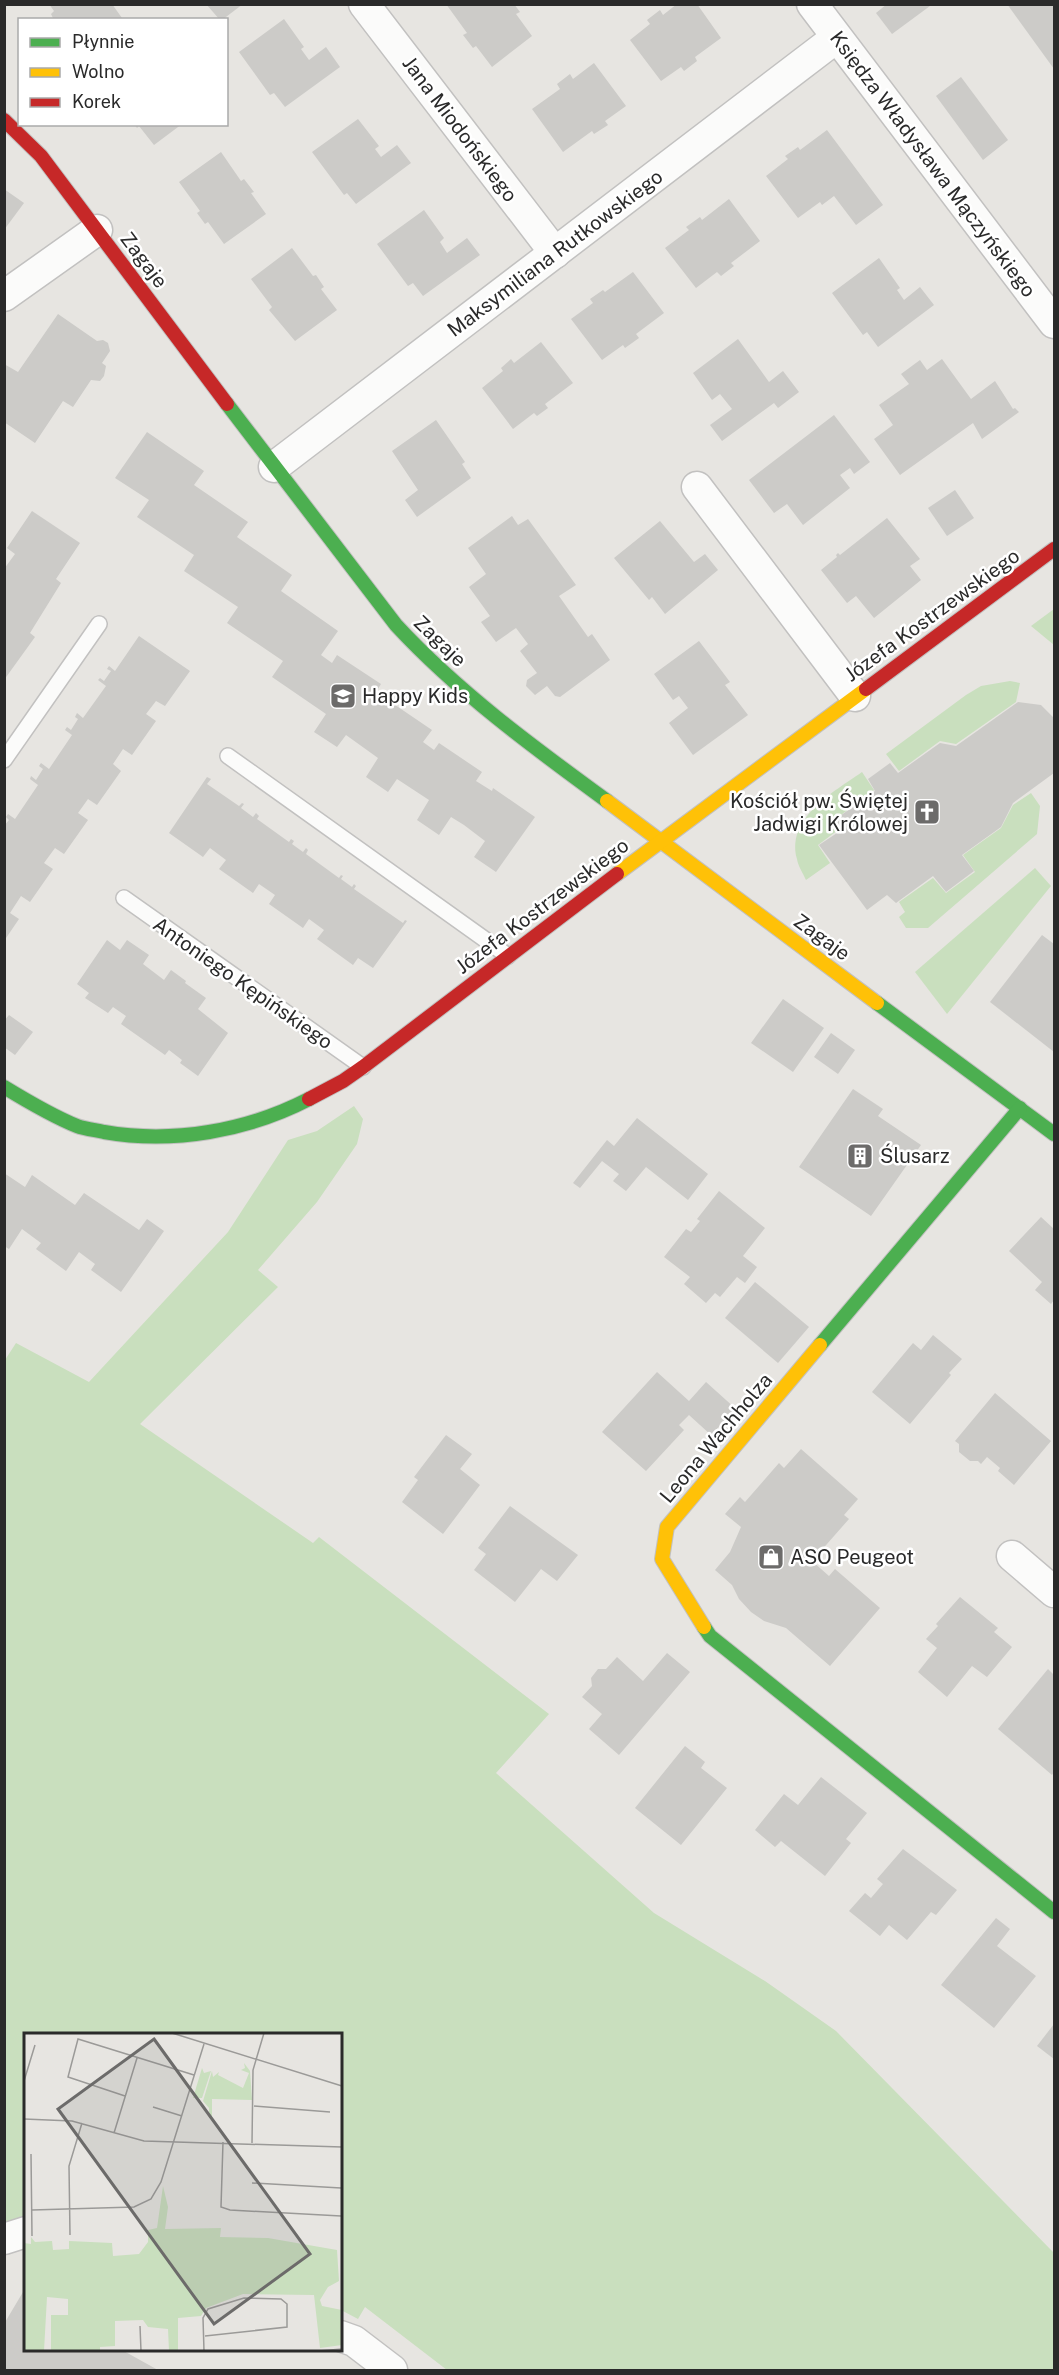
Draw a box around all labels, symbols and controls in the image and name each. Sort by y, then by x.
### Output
legend [18,18,228,126]
street label: Księdza Władysława Mączyńskiego [825,26,1041,302]
text: Płynnie [72,31,135,52]
street label: Jana Miodońskiego [397,52,523,206]
text: Wolno [72,61,124,82]
text: Korek [72,91,121,112]
street label: Maksymiliana Rutkowskiego [443,164,667,342]
street label: Zagaje [115,227,173,293]
street label: Józefa Kostrzewskiego [840,543,1024,687]
street label: Zagaje [409,610,471,672]
school or university icon: Happy Kids [328,681,358,711]
place label: Happy Kids [362,684,468,708]
place label: Kościół pw. Świętej Jadwigi Królowej [730,788,908,836]
church icon: Kościół pw. Świętej Jadwigi Królowej [912,797,942,827]
street label: Józefa Kostrzewskiego [451,833,633,979]
street label: Zagaje [789,909,855,965]
street label: Antoniego Kępińskiego [149,912,337,1054]
building icon: Ślusarz [845,1141,875,1171]
place label: Ślusarz [880,1143,950,1168]
street label: Leona Wachholza [655,1368,777,1508]
shop icon: ASO Peugeot [756,1542,786,1572]
place label: ASO Peugeot [790,1545,914,1569]
inset map [24,2033,342,2351]

